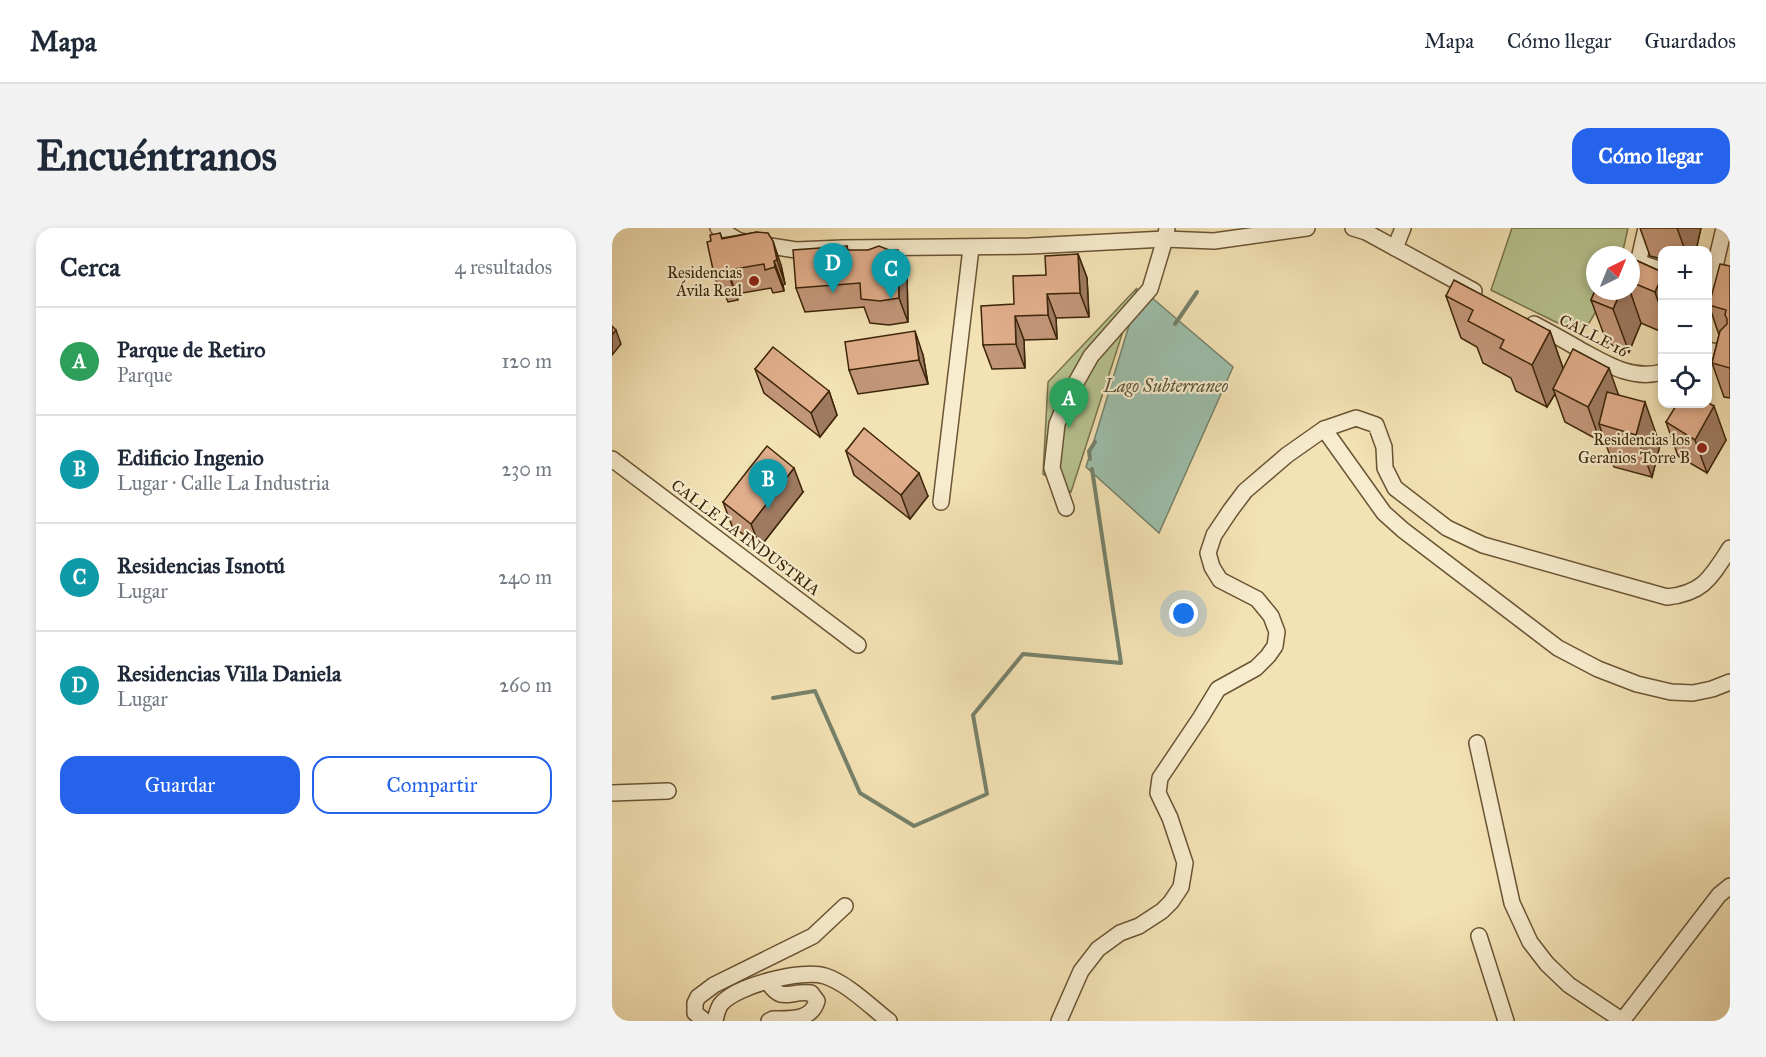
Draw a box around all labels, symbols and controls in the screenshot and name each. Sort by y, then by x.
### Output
text: Mapa [30,24,97,59]
text: Mapa [1424,28,1474,54]
text: Cómo llegar [1507,28,1611,54]
text: Guardados [1644,28,1736,54]
button: Cómo llegar [1572,128,1730,184]
text: Encuéntranos [36,130,277,182]
pin: D [814,244,852,293]
north arrow [1586,246,1640,300]
map controls [1658,246,1712,408]
button: + [1658,246,1712,300]
pin: C [872,250,910,299]
text: Cerca [60,251,120,283]
text: 4 resultados [454,255,552,279]
place label: Residencias Ávila Real [667,263,743,300]
marker: Residencias Ávila Real [747,274,761,288]
button: − [1658,300,1712,354]
street label: CALLE 16 [1556,310,1632,361]
text: Parque de Retiro [117,336,265,363]
text: A [73,349,86,373]
text: 120 m [501,349,552,373]
button: locate [1658,354,1712,408]
text: Parque [117,363,173,387]
water label: Lago Subterraneo [1103,375,1228,397]
pin: A [1050,378,1088,428]
place label: Residencias los Geranios Torre B [1578,430,1690,467]
marker: Residencias los Geranios Torre B [1695,441,1709,455]
text: Edificio Ingenio [117,444,264,471]
text: B [73,457,86,481]
text: 230 m [501,457,552,481]
pin: B [748,460,788,509]
text: Lugar · Calle La Industria [117,471,330,495]
street label: CALLE LA INDUSTRIA [668,475,824,600]
text: Residencias Isnotú [117,552,285,579]
text: C [73,565,86,589]
text: 240 m [498,565,552,589]
text: Lugar [117,579,168,603]
your location [1169,599,1198,628]
text: Residencias Villa Daniela [117,660,341,687]
text: D [72,673,87,697]
text: 260 m [499,673,552,697]
text: Lugar [117,687,168,711]
button: Guardar [60,756,300,814]
button: Compartir [312,756,552,814]

